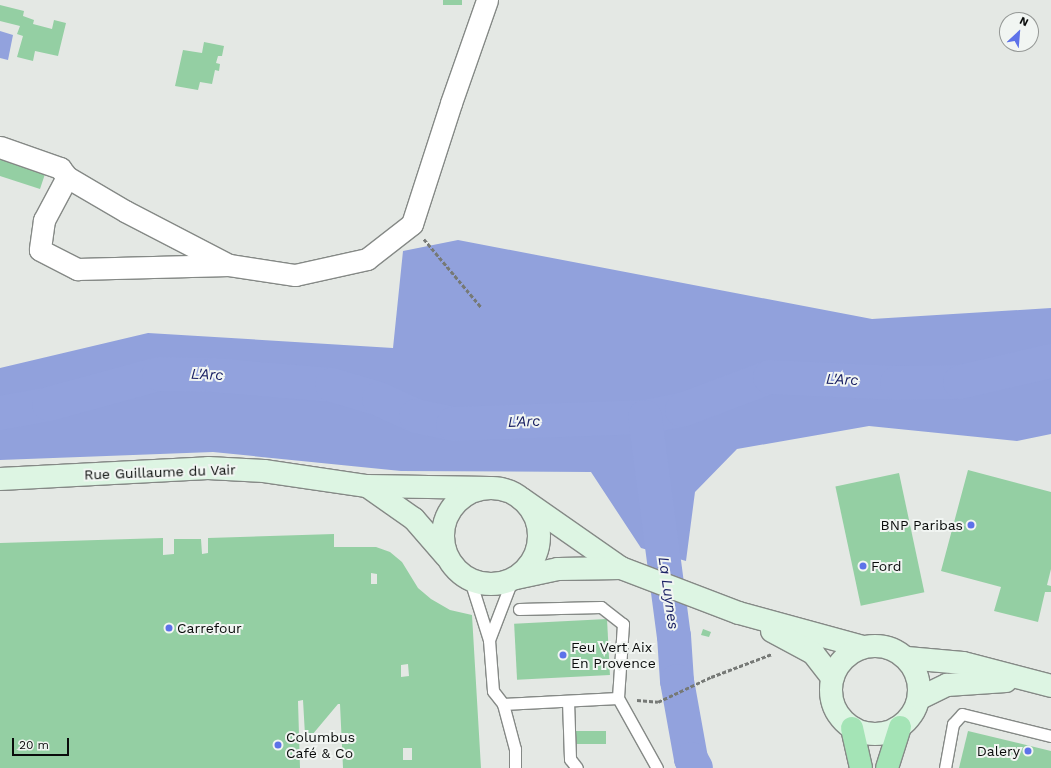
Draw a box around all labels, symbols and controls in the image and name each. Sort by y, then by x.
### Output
north arrow [999,12,1039,52]
text: N [1018,14,1031,29]
water label: L'Arc [191,365,223,385]
water label: L'Arc [826,370,858,390]
water label: L'Arc [508,412,540,432]
street label: Rue Guillaume du Vair [84,461,236,483]
place label: BNP Paribas [880,517,963,533]
marker: BNP Paribas [966,520,976,530]
water label: La Luynes [654,556,682,630]
place label: Ford [871,558,901,574]
marker: Ford [858,561,868,571]
place label: Carrefour [177,620,242,636]
marker: Carrefour [164,623,174,633]
place label: Feu Vert Aix En Provence [571,639,656,672]
marker: Feu Vert Aix En Provence [558,650,568,660]
place label: Columbus Café & Co [286,729,355,762]
scale bar [14,730,71,756]
text: 20 m [19,738,49,752]
marker: Columbus Café & Co [273,740,283,750]
place label: Dalery [977,743,1020,759]
marker: Dalery [1023,746,1033,756]

